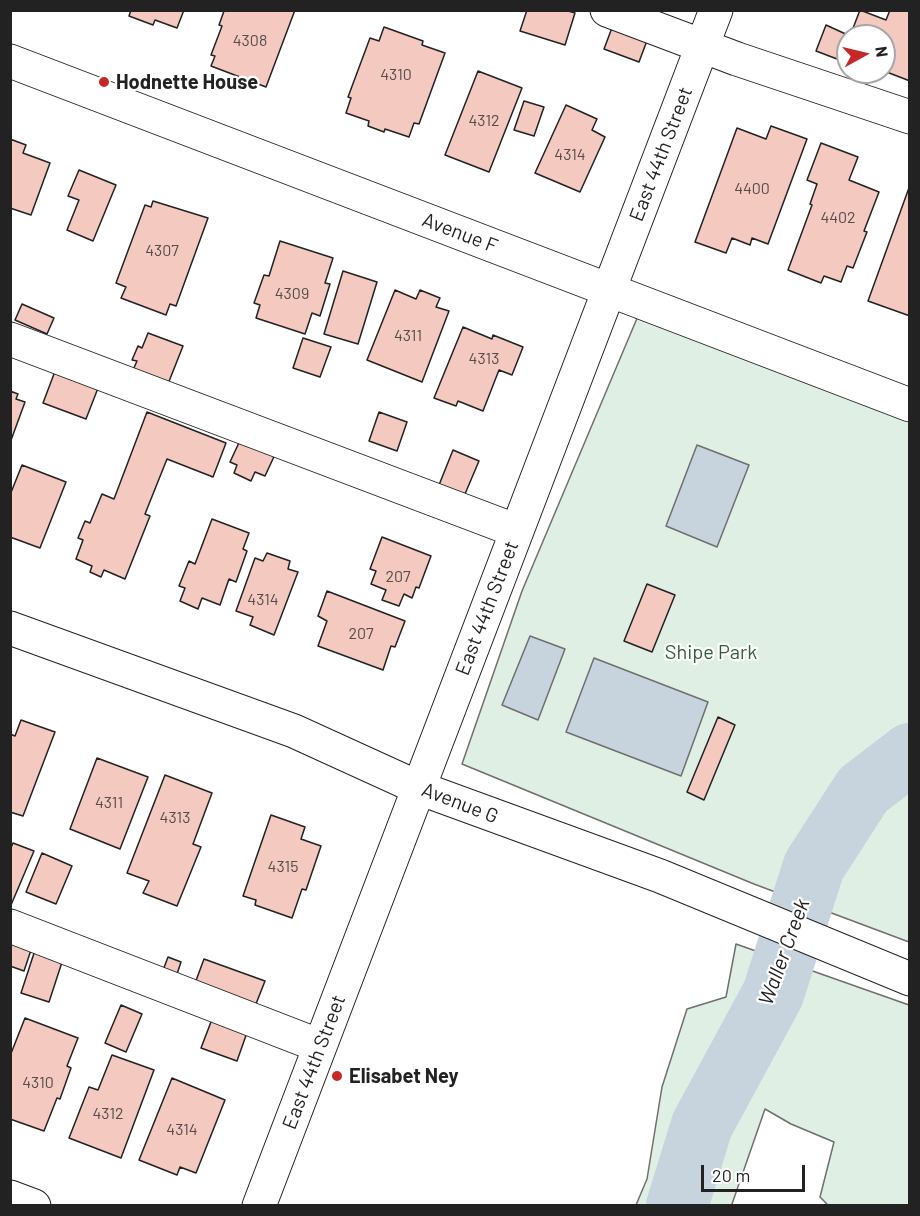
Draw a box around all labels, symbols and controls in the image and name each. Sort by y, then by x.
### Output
north arrow [836,24,896,84]
house number: 4308 [233,31,267,51]
text: N [872,45,892,58]
house number: 4310 [380,65,412,85]
place label: Hodnette House [116,70,258,94]
marker: Hodnette House [97,75,111,89]
street label: East 44th Street [624,83,698,225]
house number: 4312 [468,111,500,131]
house number: 4314 [554,145,586,165]
house number: 4400 [734,179,770,199]
street label: Avenue F [419,208,501,258]
house number: 4402 [820,208,856,228]
house number: 4307 [145,241,179,261]
house number: 4309 [275,284,309,304]
house number: 4311 [394,326,422,346]
house number: 4313 [469,349,499,369]
street label: East 44th Street [450,537,524,679]
house number: 207 [385,567,411,587]
house number: 4314 [247,590,279,610]
house number: 207 [348,624,374,644]
park label: Shipe Park [665,640,757,664]
street label: Avenue G [418,777,502,829]
house number: 4311 [95,793,123,813]
house number: 4313 [160,808,190,828]
house number: 4315 [268,857,298,877]
water label: Waller Creek [753,895,815,1009]
street label: East 44th Street [277,991,351,1133]
place label: Elisabet Ney [349,1064,459,1088]
marker: Elisabet Ney [330,1069,344,1083]
house number: 4310 [22,1073,54,1093]
house number: 4312 [92,1104,124,1124]
house number: 4314 [166,1120,198,1140]
scale bar [704,1153,808,1191]
text: 20 m [712,1164,750,1186]

